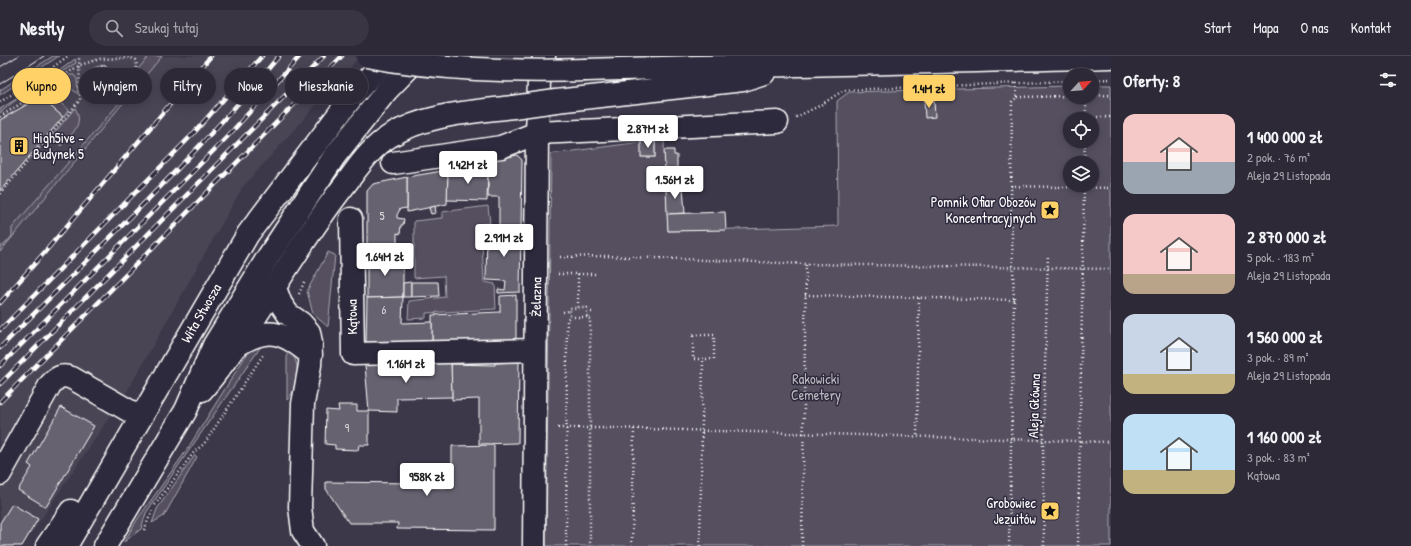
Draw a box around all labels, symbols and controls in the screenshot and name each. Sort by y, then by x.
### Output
search box [89,10,369,46]
text: Nestly [20,15,65,41]
icon: search [103,17,125,39]
text: Szukaj tutaj [135,17,199,38]
text: Start [1204,18,1231,37]
text: Mapa [1253,18,1279,37]
text: O nas [1301,18,1329,37]
text: Kontakt [1351,18,1391,37]
chip: Kupno [12,68,71,104]
chip: Wynajem [79,68,152,104]
chip: Filtry [160,68,216,104]
chip: Nowe [224,68,277,104]
chip: Mieszkanie [285,68,368,104]
north arrow [1063,68,1099,104]
map controls [1063,68,1099,192]
text: Oferty: 8 [1123,69,1180,92]
icon: filters [1377,69,1399,91]
pin: 1.4M zł [892,75,966,109]
text: 1.4M zł [912,79,946,97]
button: locate [1063,112,1099,148]
pin: 2.87M zł [607,115,689,149]
text: 2.87M zł [627,119,669,137]
text: 1 400 000 zł [1247,125,1323,148]
place label: High5ive - Budynek 5 [33,128,84,164]
icon: home [1155,130,1203,178]
building icon: High5ive - Budynek 5 [8,135,30,157]
text: 2 pok. · 76 m² [1247,148,1310,166]
pin: 1.42M zł [427,151,509,185]
text: 1.42M zł [448,155,488,173]
button: layers [1063,156,1099,192]
pin: 1.56M zł [634,166,716,200]
text: Aleja 29 Listopada [1247,166,1330,184]
text: 1.56M zł [655,170,695,188]
place label: Pomnik Ofiar Obozów Koncentracyjnych [931,192,1037,228]
place icon: Pomnik Ofiar Obozów Koncentracyjnych [1039,199,1061,221]
house number: 5 [379,207,385,224]
pin: 2.91M zł [463,224,545,258]
text: 2 870 000 zł [1247,225,1327,248]
text: 2.91M zł [484,228,524,246]
icon: home [1155,230,1203,278]
pin: 1.64M zł [344,243,426,277]
text: 1.64M zł [366,247,404,265]
text: 5 pok. · 183 m² [1247,248,1314,266]
text: Aleja 29 Listopada [1247,266,1330,284]
street label: Żelazna [526,276,545,317]
street label: Wita Stwosza [176,279,225,346]
street label: Kątowa [342,299,361,335]
house number: 6 [382,301,387,318]
text: 1 560 000 zł [1247,325,1323,348]
icon: home [1155,330,1203,378]
text: 3 pok. · 89 m² [1247,348,1309,366]
pin: 1.16M zł [365,350,447,384]
text: 1.16M zł [387,354,425,372]
text: Aleja 29 Listopada [1247,366,1330,384]
park label: Rakowicki Cemetery [791,369,841,405]
street label: Aleja Główna [1023,373,1045,438]
house number: 9 [345,419,350,436]
text: 1 160 000 zł [1247,425,1322,448]
icon: home [1155,430,1203,478]
text: 3 pok. · 83 m² [1247,448,1310,466]
pin: 958K zł [390,463,464,497]
text: Kątowa [1247,466,1280,484]
text: 958K zł [409,467,445,485]
place label: Grobowiec Jezuitów [986,493,1037,528]
place icon: Grobowiec Jezuitów [1039,500,1061,522]

